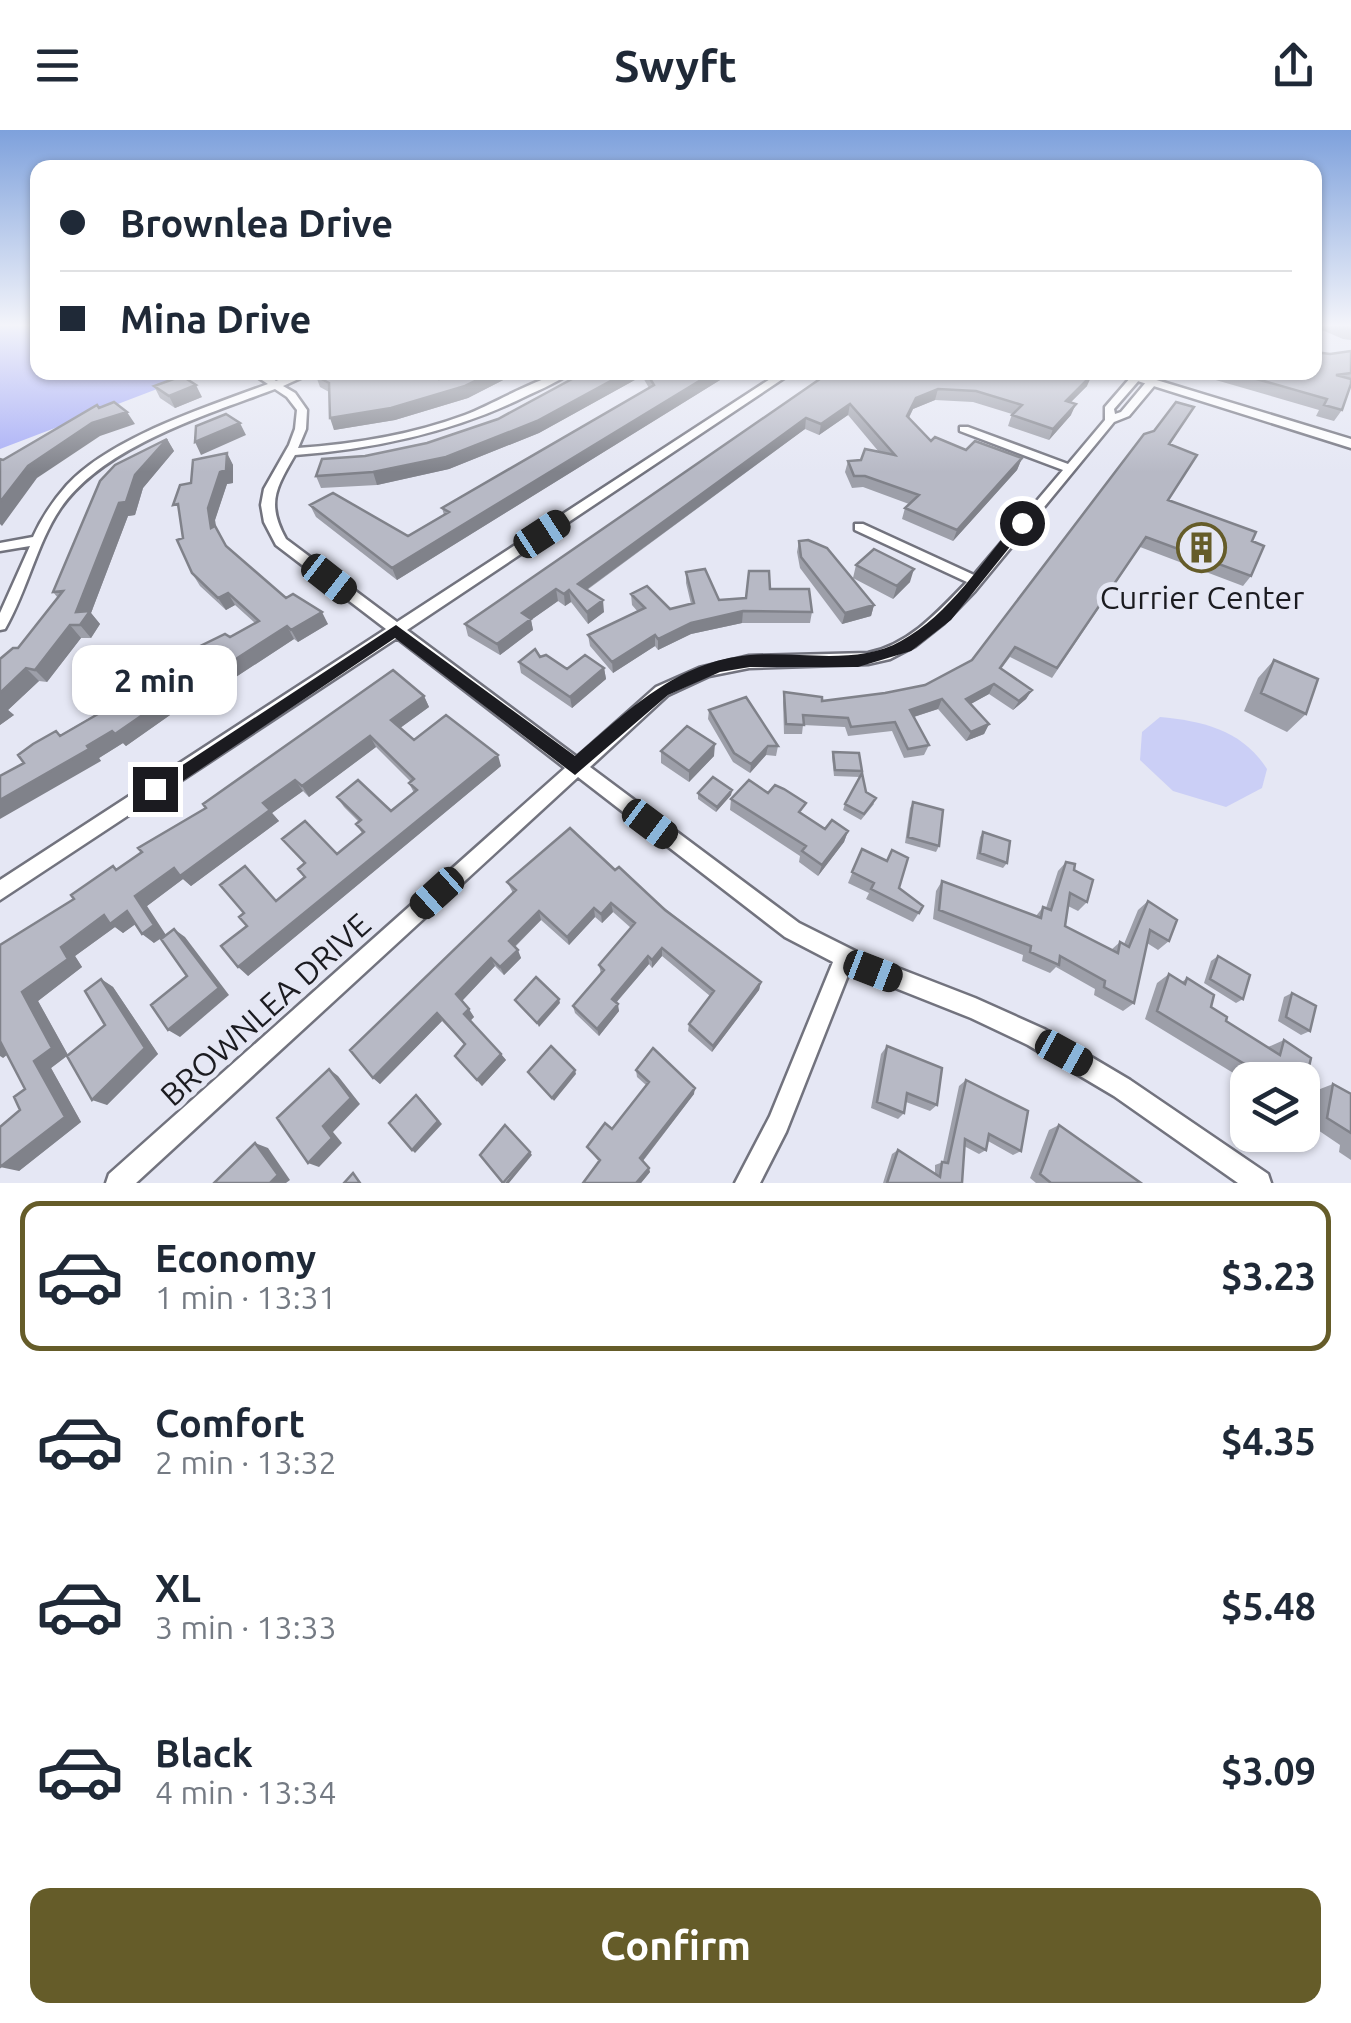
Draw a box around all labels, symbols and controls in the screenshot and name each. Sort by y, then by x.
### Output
icon: menu [30,38,85,93]
icon: share [1266,38,1321,93]
text: Swyft [614,40,737,91]
text: Brownlea Drive [120,202,393,244]
text: Mina Drive [120,298,311,340]
route start [1000,501,1045,546]
car [509,505,575,563]
building icon: Currier Center [1176,521,1228,573]
car [296,549,362,609]
place label: Currier Center [1100,579,1304,615]
callout: 2 min [72,644,238,714]
text: 2 min [114,662,195,698]
route end [133,767,178,812]
car [617,794,683,854]
car [405,862,469,924]
street label: BROWNLEA DRIVE [153,906,377,1112]
car [840,946,906,996]
car [1030,1025,1098,1081]
map controls [1230,1062,1320,1152]
button: layers [1230,1062,1320,1152]
icon: car [35,1231,125,1321]
text: Economy [155,1237,316,1279]
text: $3.23 [1221,1255,1316,1297]
text: 1 min · 13:31 [155,1279,337,1315]
icon: car [35,1396,125,1486]
text: Comfort [155,1402,305,1444]
text: $4.35 [1221,1420,1316,1462]
text: 2 min · 13:32 [155,1444,337,1480]
icon: car [35,1561,125,1651]
text: XL [155,1567,201,1609]
text: $5.48 [1221,1585,1316,1627]
text: 3 min · 13:33 [155,1609,337,1645]
icon: car [35,1726,125,1816]
text: Black [155,1732,253,1774]
text: $3.09 [1221,1750,1316,1792]
text: 4 min · 13:34 [155,1774,337,1810]
button: Confirm [30,1888,1321,2003]

